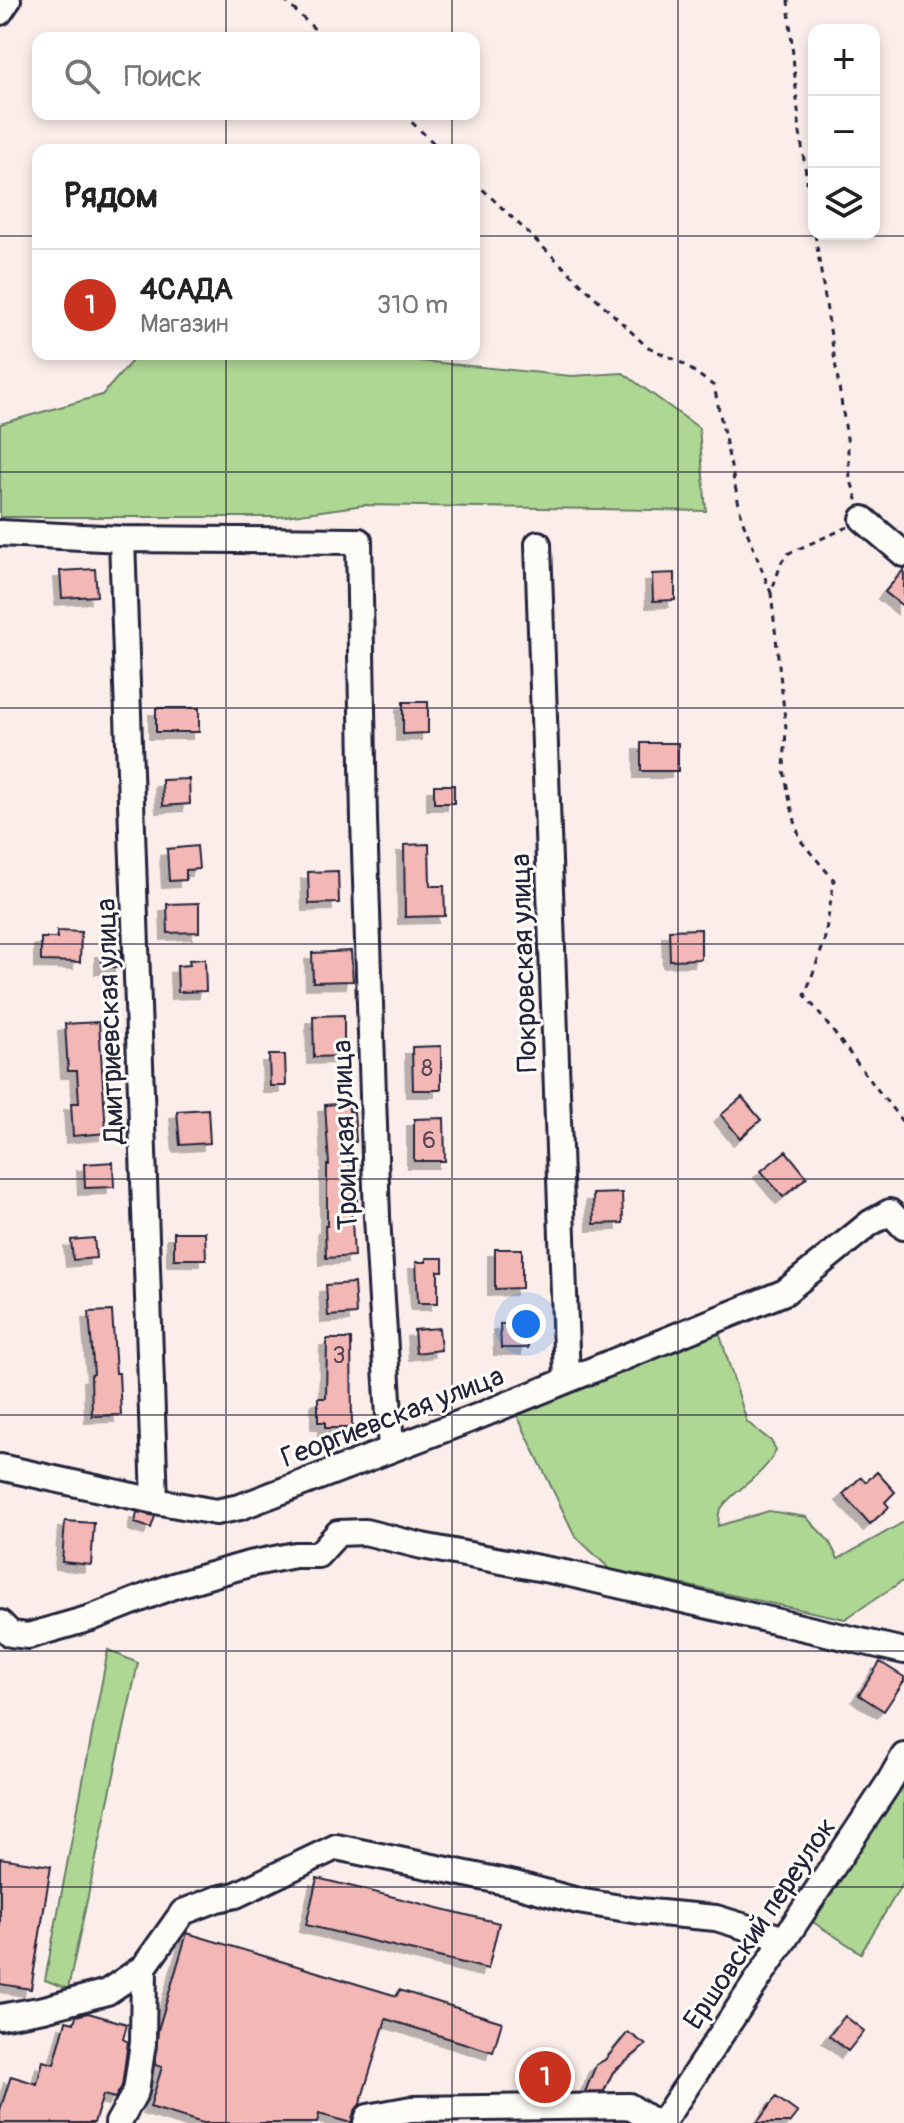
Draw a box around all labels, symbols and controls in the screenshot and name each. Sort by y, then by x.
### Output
map controls [808,24,880,240]
button: + [808,24,880,96]
search box [32,32,480,120]
icon: search [60,54,104,98]
text: Поиск [124,58,202,95]
button: − [808,96,880,168]
button: layers [808,168,880,240]
text: Рядом [64,175,158,218]
text: 4САДА [140,271,233,308]
text: 1 [85,289,95,321]
text: 310 m [377,289,448,321]
text: Магазин [140,308,229,340]
street label: Покровская улица [503,853,546,1073]
street label: Дмитриевская улица [89,898,132,1145]
street label: Троицкая улица [325,1039,366,1231]
house number: 8 [421,1054,433,1083]
house number: 6 [422,1126,436,1155]
your location [506,1304,546,1344]
house number: 3 [332,1341,346,1370]
street label: Георгиевская улица [276,1359,509,1476]
street label: Ершовский переулок [676,1811,844,2037]
pin: 1 [519,2047,571,2107]

